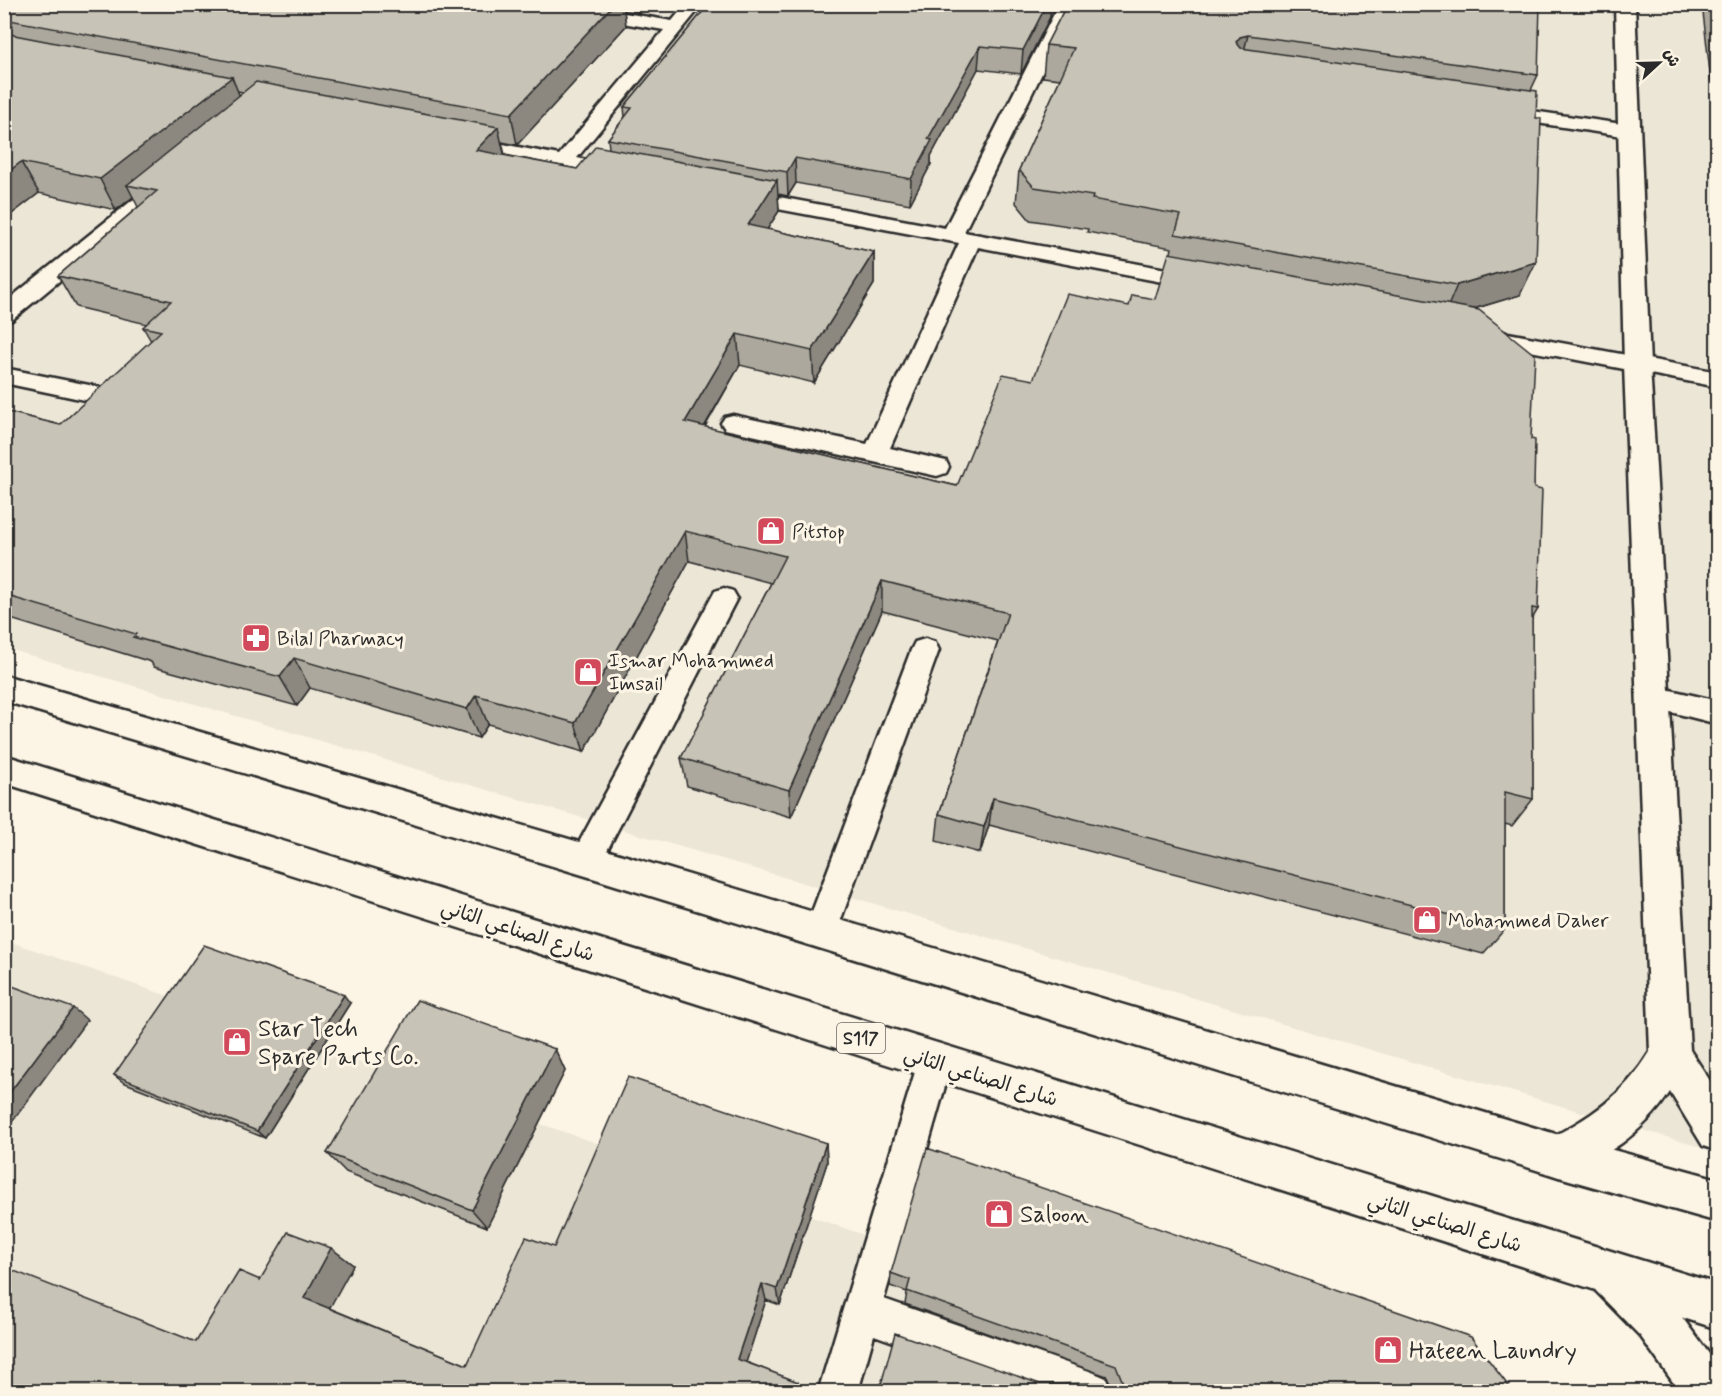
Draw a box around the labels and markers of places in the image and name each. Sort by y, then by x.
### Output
shop icon: Pitstop [755,515,787,547]
place label: Pitstop [792,519,845,546]
pharmacy icon: Bilal Pharmacy [240,622,272,654]
place label: Bilal Pharmacy [277,626,404,653]
place label: Ismar Mohammed Imsail [609,648,774,698]
shop icon: Ismar Mohammed Imsail [572,656,604,688]
shop icon: Mohammed Daher [1411,904,1443,936]
place label: Mohammed Daher [1448,908,1609,935]
place label: Star Tech Spare Parts Co. [258,1014,418,1073]
shop icon: Star Tech Spare Parts Co. [221,1026,253,1058]
shop icon: Saloon [983,1198,1015,1230]
place label: Saloon [1020,1200,1089,1231]
shop icon: Hateen Laundry [1372,1334,1404,1366]
place label: Hateen Laundry [1409,1336,1577,1367]

